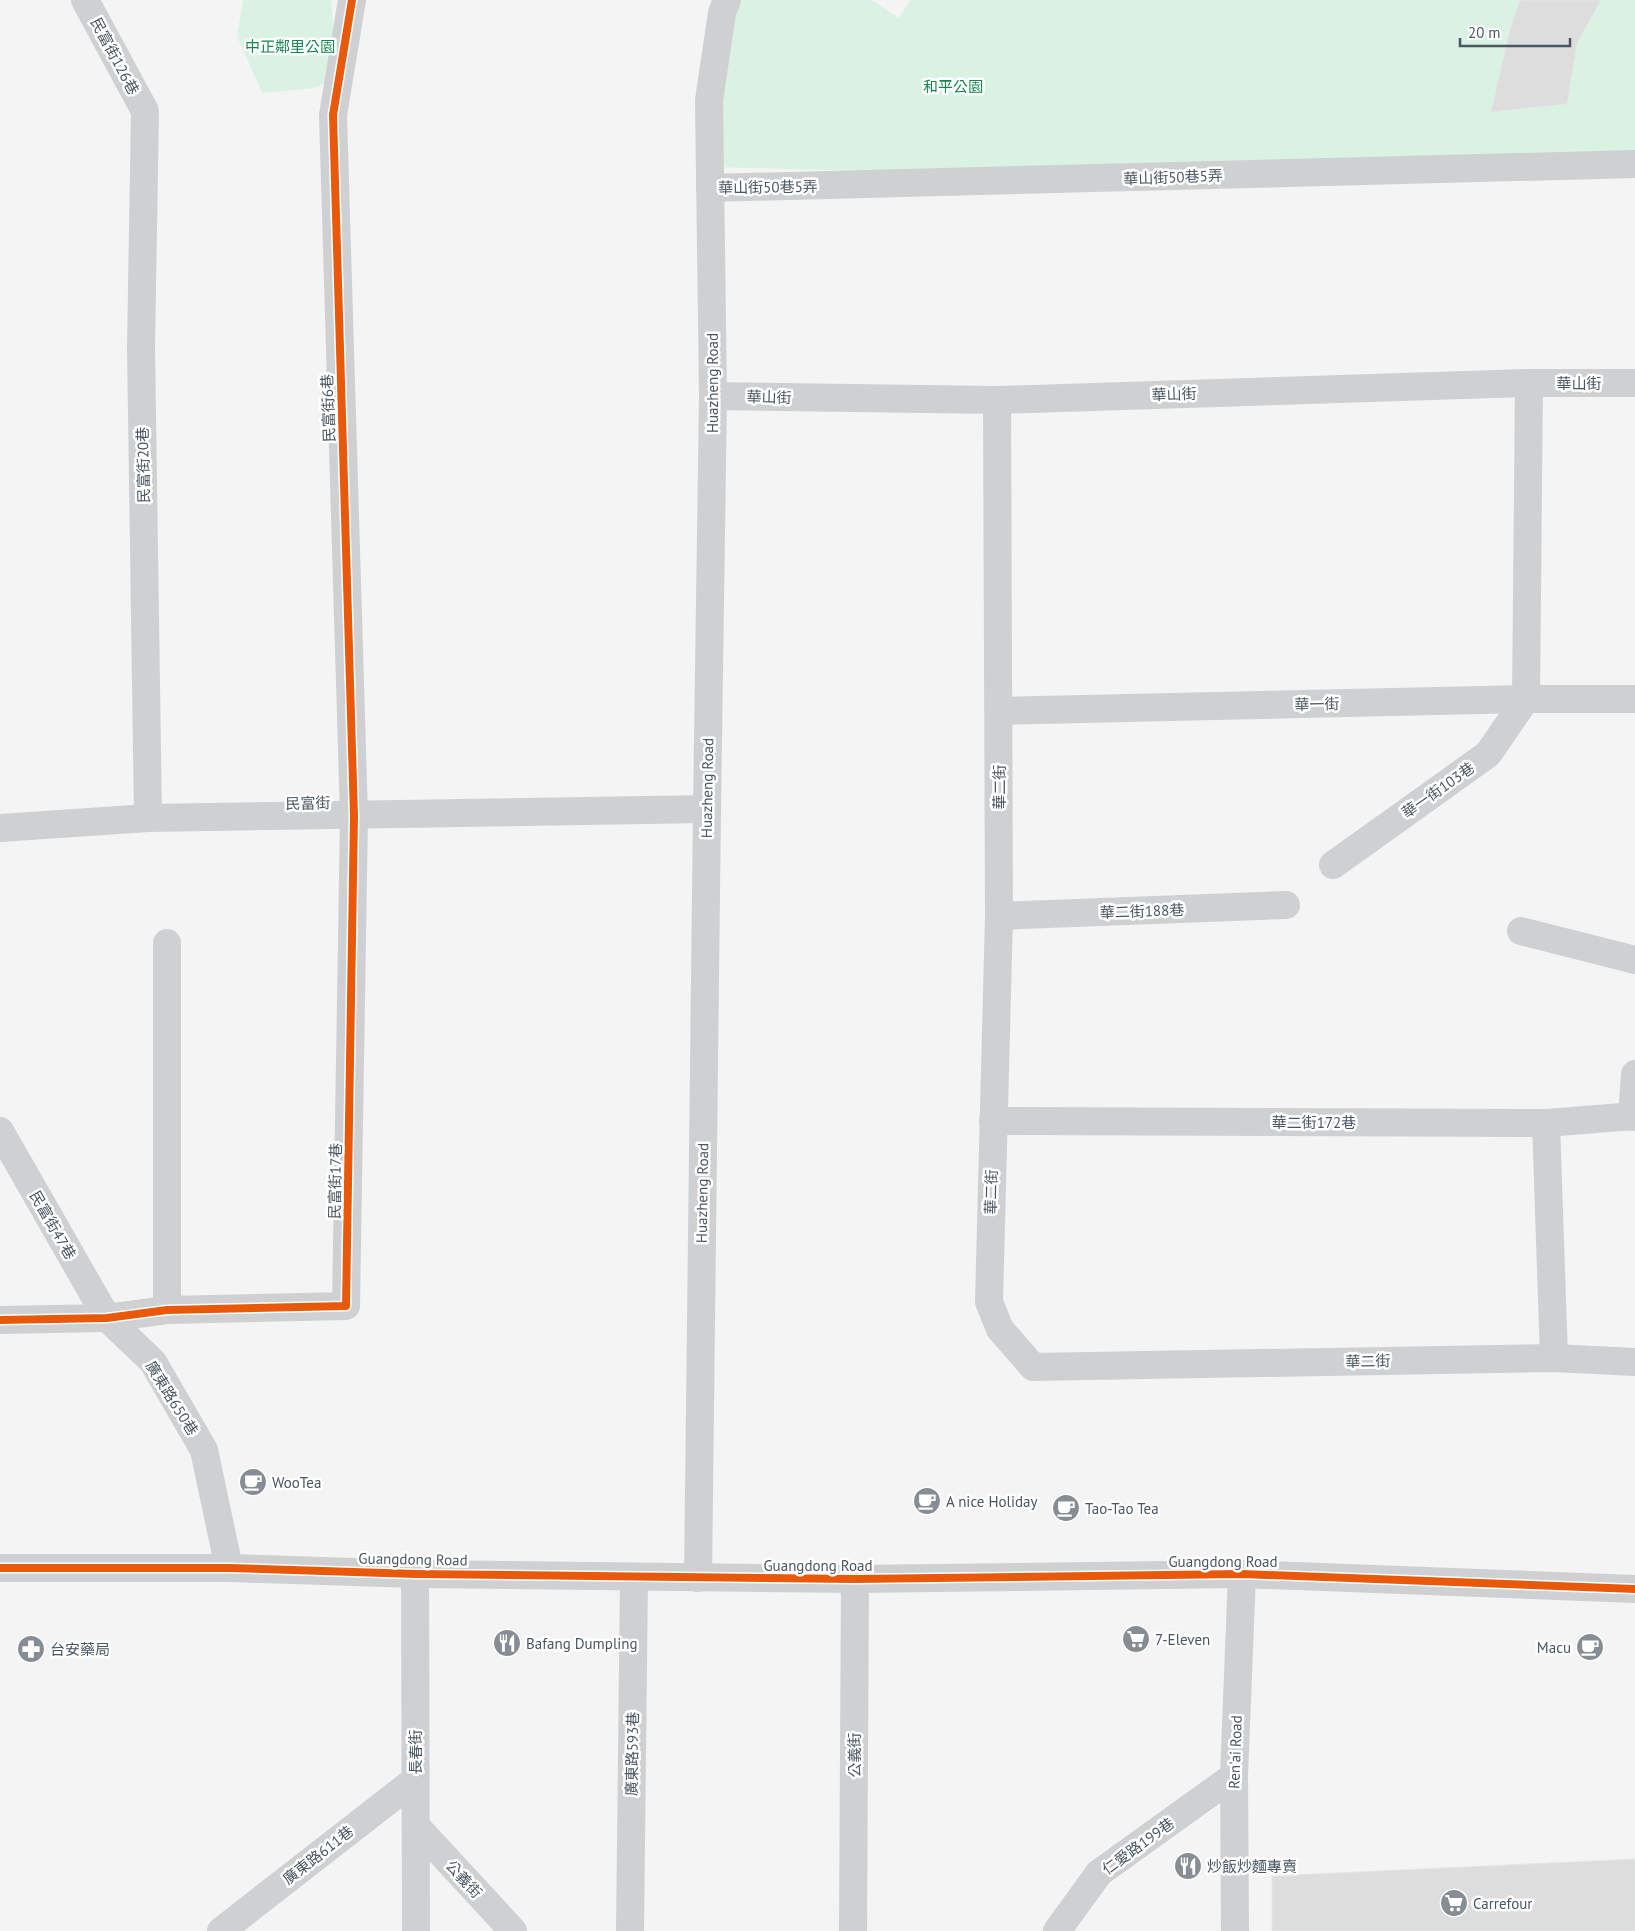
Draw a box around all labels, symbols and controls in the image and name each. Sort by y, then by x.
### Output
street label: 民富街126巷 [87,14,143,98]
scale bar [1460,15,1570,47]
text: 20 m [1468,23,1501,42]
park label: 中正鄰里公園 [245,37,335,56]
park label: 和平公園 [923,77,983,96]
street label: 華山街50巷5弄 [1123,166,1223,188]
street label: 華山街50巷5弄 [718,177,818,197]
street label: Huazheng Road [703,333,722,433]
street label: 民富街6巷 [317,374,339,442]
street label: 華山街 [1556,374,1602,393]
street label: 華山街 [1151,384,1197,404]
street label: 華山街 [746,387,792,407]
street label: 民富街20巷 [133,427,153,503]
street label: 華一街 [1294,694,1340,714]
street label: Huazheng Road [697,738,717,838]
street label: 華一街103巷 [1398,758,1478,822]
street label: 華二街 [990,764,1009,810]
street label: 民富街 [285,793,331,813]
street label: 華二街188巷 [1099,900,1185,922]
street label: 華二街172巷 [1272,1113,1356,1132]
street label: 民富街17巷 [325,1143,345,1219]
street label: Huazheng Road [692,1143,712,1243]
street label: 華二街 [981,1169,1001,1215]
street label: 民富街47巷 [26,1187,80,1263]
street label: 華二街 [1345,1351,1391,1371]
street label: 廣東路650巷 [142,1357,202,1439]
cafe icon: WooTea [238,1467,268,1497]
place label: WooTea [272,1473,321,1492]
cafe icon: A nice Holiday [912,1486,942,1516]
place label: A nice Holiday [946,1492,1037,1511]
cafe icon: Tao-Tao Tea [1051,1493,1081,1523]
place label: Tao-Tao Tea [1085,1499,1159,1518]
street label: Guangdong Road [358,1549,468,1569]
street label: Guangdong Road [1168,1552,1278,1571]
street label: Guangdong Road [763,1556,873,1575]
supermarket icon: 7-Eleven [1121,1624,1151,1654]
restaurant icon: Bafang Dumpling [492,1628,522,1658]
place label: 7-Eleven [1155,1630,1210,1649]
cafe icon: Macu [1575,1632,1605,1662]
pharmacy icon: 台安藥局 [16,1634,46,1664]
place label: Bafang Dumpling [526,1634,638,1653]
place label: Macu [1537,1638,1571,1657]
place label: 台安藥局 [50,1640,110,1659]
street label: 廣東路593巷 [622,1712,642,1796]
street label: Ren'ai Road [1224,1715,1246,1789]
street label: 長春街 [406,1729,425,1775]
street label: 公義街 [845,1732,864,1778]
street label: 仁愛路199巷 [1098,1813,1178,1879]
street label: 廣東路611巷 [279,1821,357,1889]
restaurant icon: 炒飯炒麵專賣 [1173,1851,1203,1881]
street label: 公義街 [442,1856,486,1902]
place label: 炒飯炒麵專賣 [1207,1857,1297,1876]
supermarket icon: Carrefour [1439,1888,1469,1918]
place label: Carrefour [1473,1894,1532,1913]

